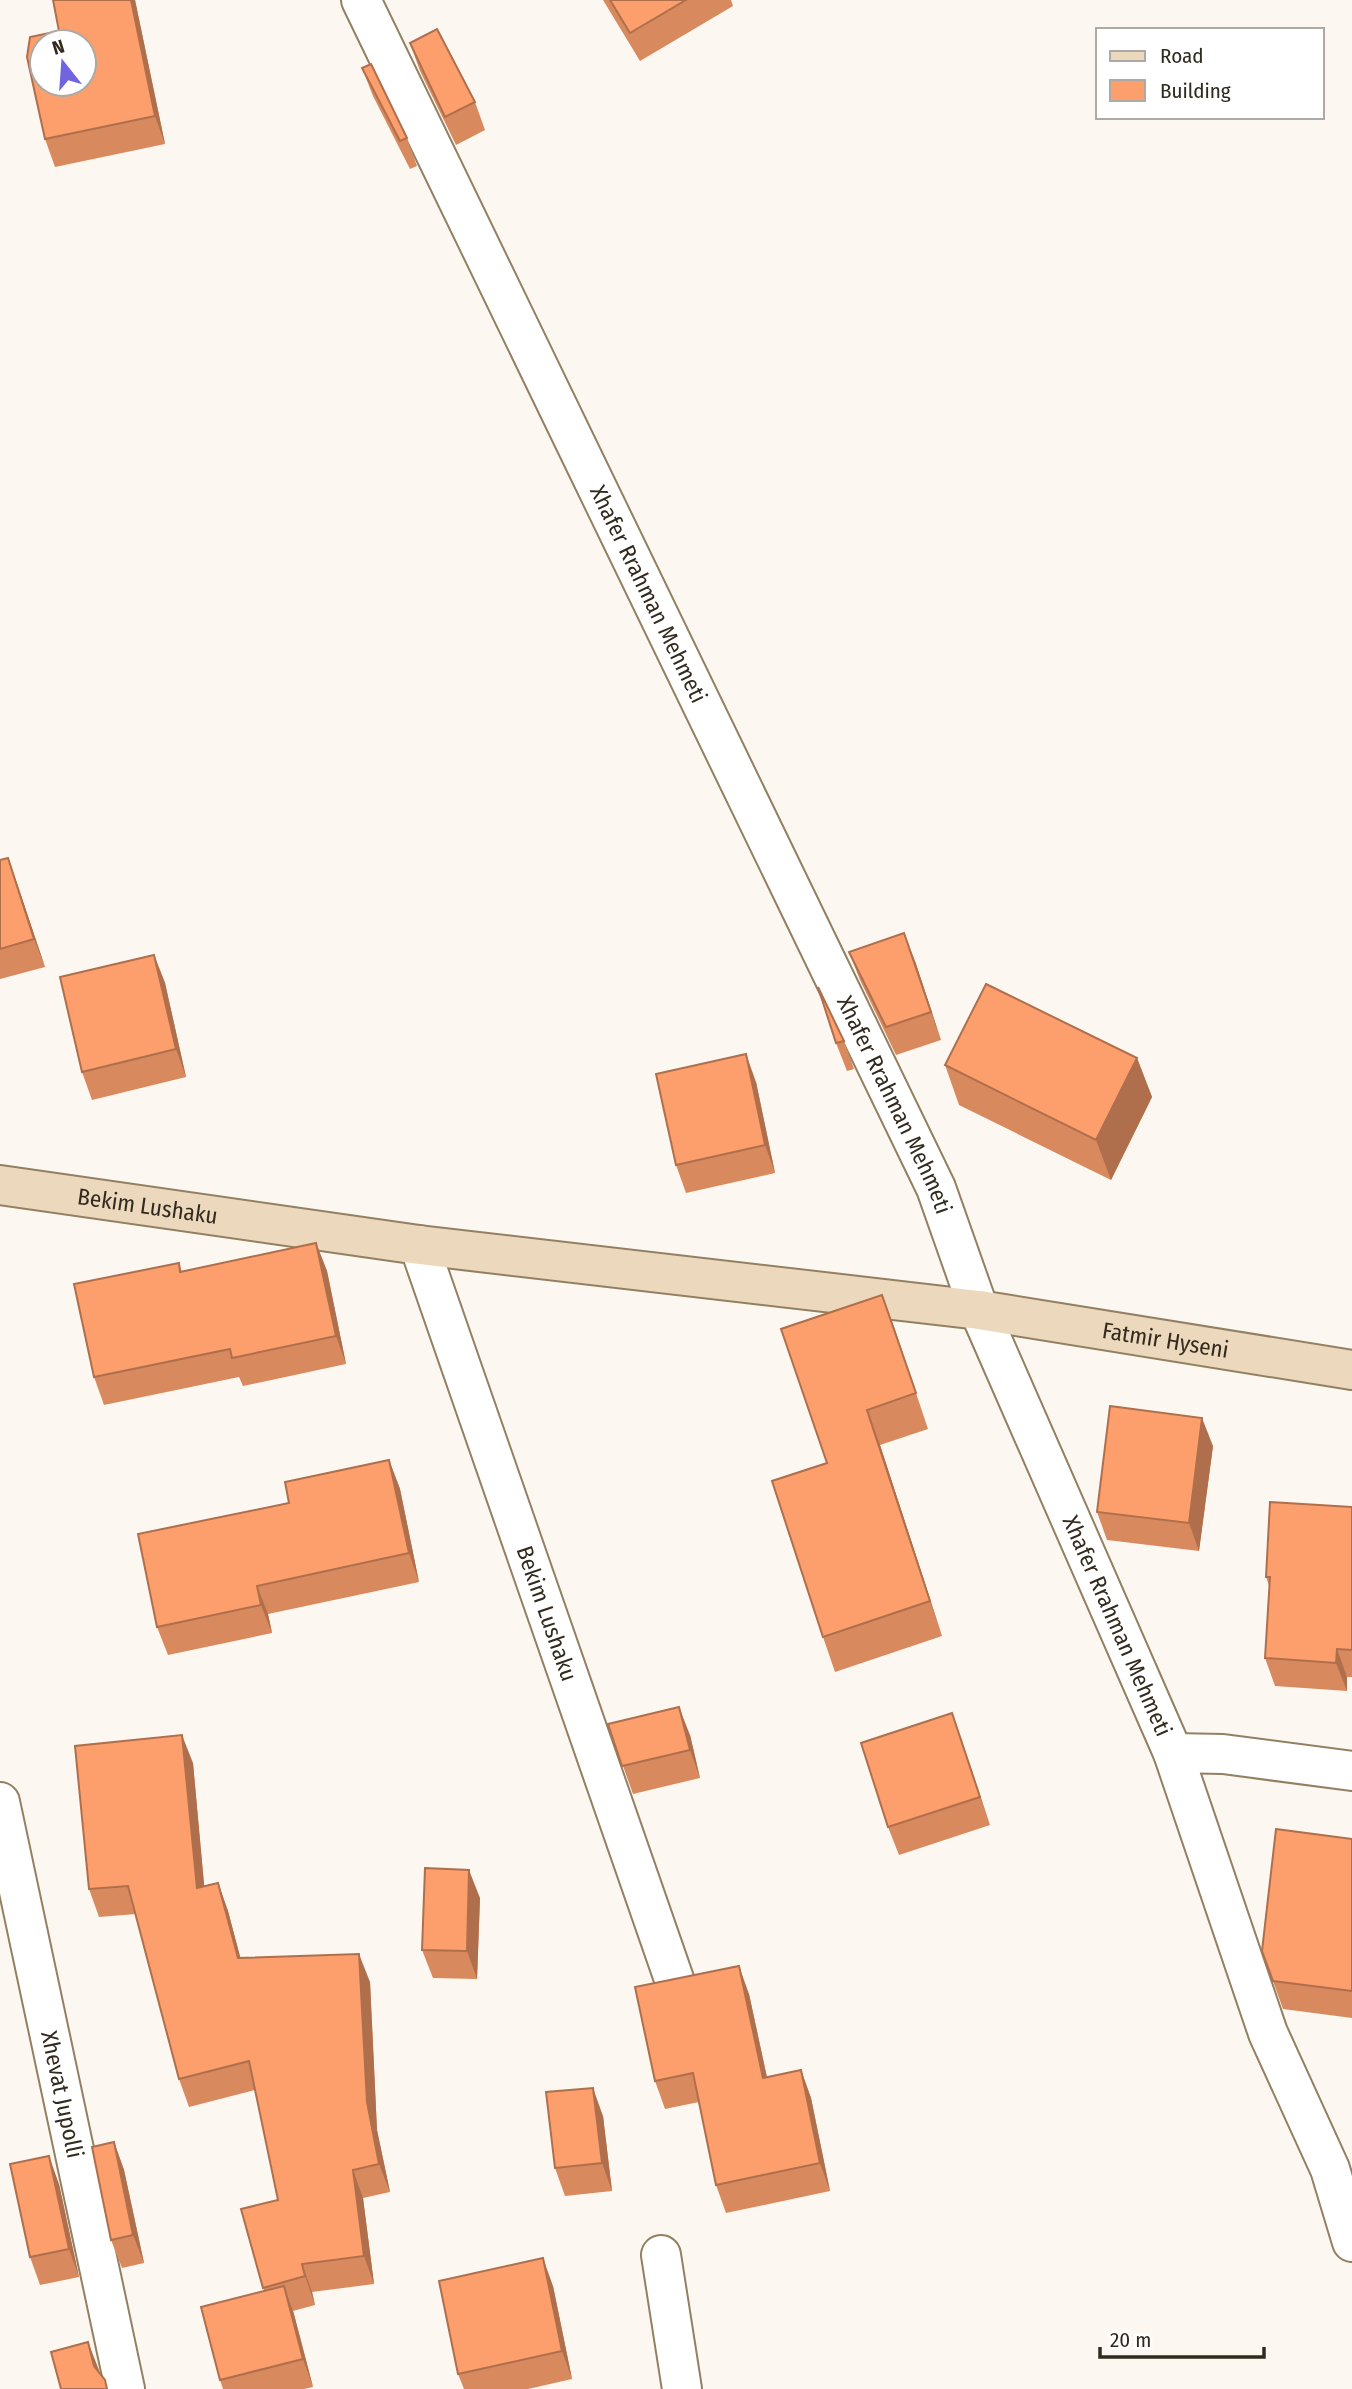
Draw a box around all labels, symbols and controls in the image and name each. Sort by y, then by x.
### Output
north arrow [28,28,98,98]
legend [1096,28,1324,119]
text: N [49,35,67,60]
text: Road [1160,43,1204,69]
text: Building [1160,78,1231,104]
street label: Xhafer Rrahman Mehmeti [584,481,713,707]
street label: Xhafer Rrahman Mehmeti [831,991,958,1217]
street label: Bekim Lushaku [76,1182,219,1230]
street label: Fatmir Hyseni [1100,1316,1231,1364]
street label: Xhafer Rrahman Mehmeti [1057,1511,1178,1741]
street label: Bekim Lushaku [511,1542,583,1685]
street label: Xhevat Jupolli [35,2028,89,2161]
scale bar [1100,2316,1264,2360]
text: 20 m [1110,2327,1151,2353]

